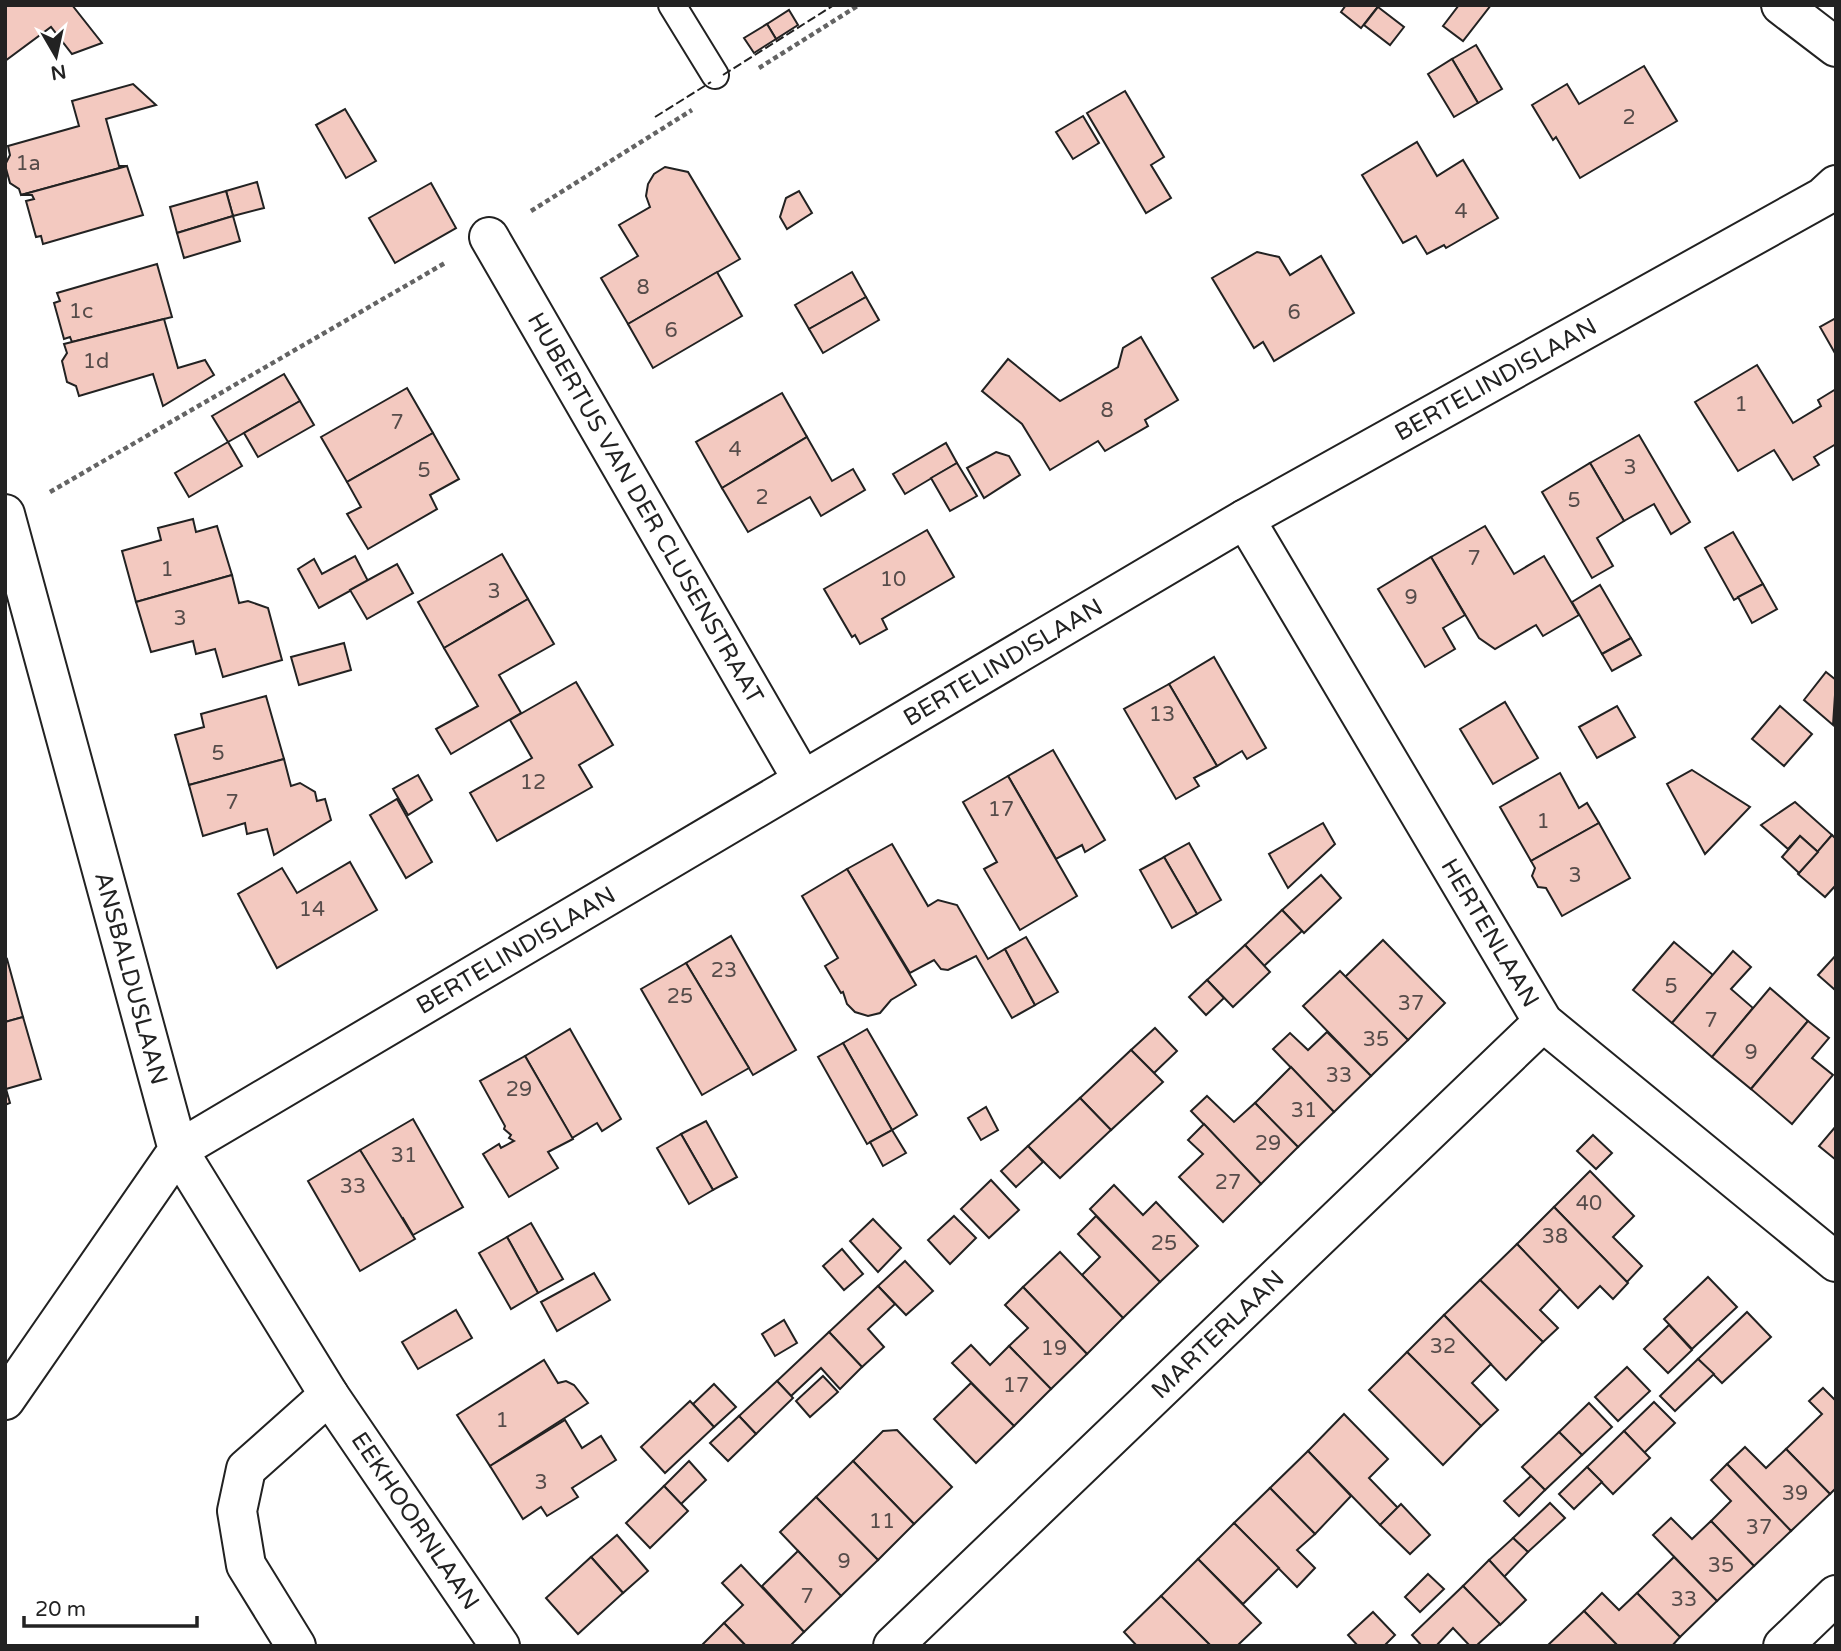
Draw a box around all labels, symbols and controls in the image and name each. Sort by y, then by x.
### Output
north arrow [21,21,91,91]
text: N [49,60,68,84]
house number: 2 [1622,105,1636,130]
house number: 1a [16,151,41,176]
house number: 4 [1454,199,1468,224]
house number: 8 [636,275,650,300]
house number: 1c [69,299,93,324]
house number: 6 [1287,300,1301,325]
street label: HUBERTUS VAN DER CLUSENSTRAAT [521,307,770,709]
street label: BERTELINDISLAAN [1390,312,1602,447]
house number: 6 [664,318,678,343]
house number: 1d [83,349,109,374]
house number: 1 [1734,392,1748,417]
house number: 8 [1100,398,1114,423]
house number: 7 [390,410,404,435]
house number: 4 [728,437,742,462]
house number: 3 [1623,455,1637,480]
house number: 5 [417,458,431,483]
house number: 2 [755,485,769,510]
house number: 5 [1567,488,1581,513]
house number: 7 [1467,546,1481,571]
house number: 1 [160,557,174,582]
house number: 10 [880,567,906,592]
house number: 3 [487,579,501,604]
house number: 9 [1404,585,1418,610]
street label: BERTELINDISLAAN [898,592,1108,732]
house number: 3 [173,606,187,631]
house number: 13 [1149,702,1175,727]
house number: 5 [211,741,225,766]
house number: 12 [520,770,546,795]
house number: 7 [225,790,239,815]
house number: 17 [988,797,1014,822]
house number: 1 [1536,809,1550,834]
street label: HERTENLAAN [1435,853,1545,1012]
house number: 3 [1568,863,1582,888]
street label: ANSBALDUSLAAN [88,868,174,1088]
street label: BERTELINDISLAAN [411,880,621,1020]
house number: 14 [299,897,325,922]
house number: 23 [711,958,737,983]
house number: 5 [1664,974,1678,999]
house number: 25 [667,984,693,1009]
house number: 37 [1398,991,1424,1016]
house number: 7 [1704,1008,1718,1033]
house number: 35 [1363,1027,1389,1052]
house number: 9 [1744,1040,1758,1065]
house number: 33 [1326,1063,1352,1088]
house number: 29 [506,1077,532,1102]
house number: 31 [1291,1098,1317,1123]
house number: 29 [1255,1131,1281,1156]
house number: 31 [391,1143,417,1168]
house number: 27 [1215,1170,1241,1195]
house number: 33 [340,1174,366,1199]
house number: 40 [1576,1191,1602,1216]
house number: 38 [1542,1224,1568,1249]
house number: 25 [1151,1231,1177,1256]
street label: MARTERLAAN [1145,1264,1290,1405]
house number: 32 [1430,1334,1456,1359]
house number: 19 [1041,1336,1067,1361]
house number: 17 [1003,1373,1029,1398]
house number: 1 [495,1408,509,1433]
street label: EEKHOORNLAAN [345,1427,485,1615]
house number: 3 [534,1470,548,1495]
house number: 39 [1782,1481,1808,1506]
house number: 11 [869,1509,895,1534]
house number: 37 [1746,1515,1772,1540]
house number: 9 [837,1549,851,1574]
house number: 35 [1708,1553,1734,1578]
scale bar [24,1584,198,1628]
house number: 7 [800,1584,814,1609]
house number: 33 [1671,1587,1697,1612]
text: 20 m [35,1597,86,1622]

